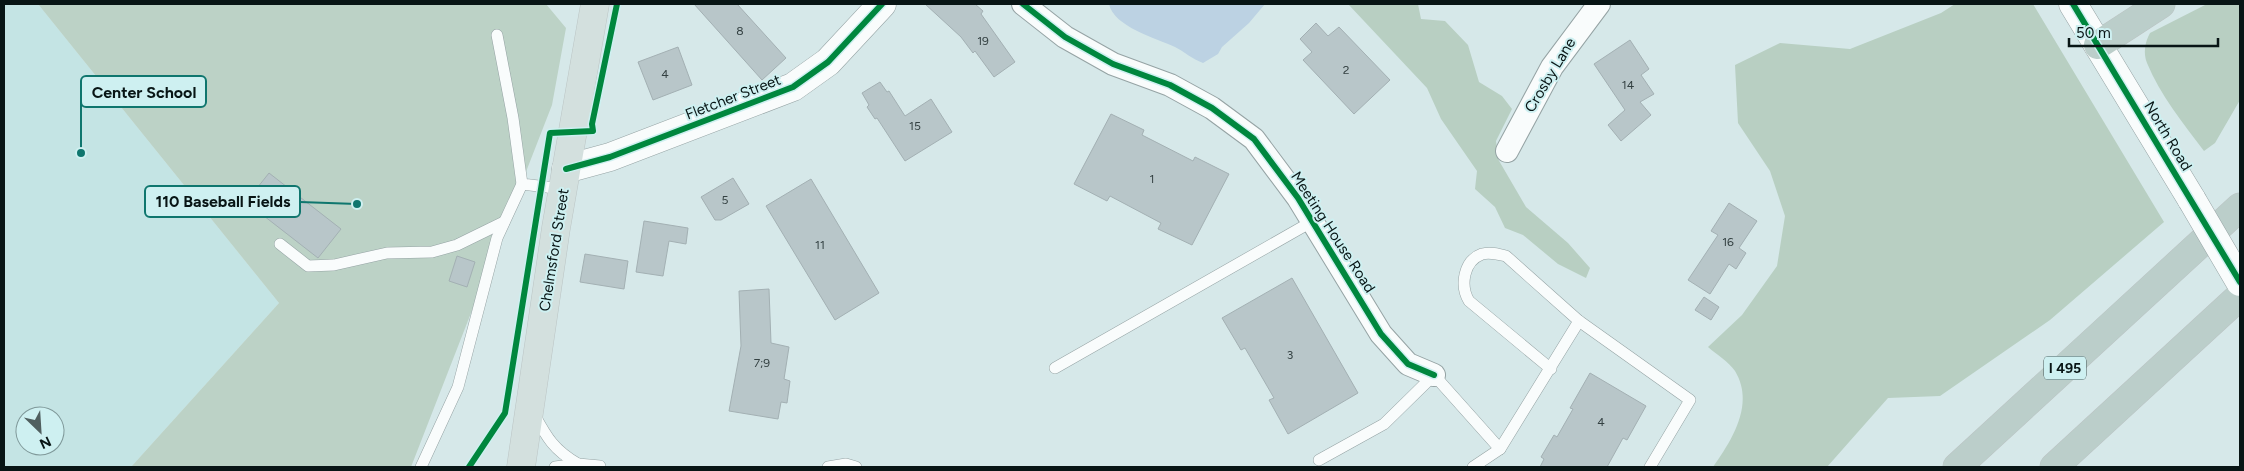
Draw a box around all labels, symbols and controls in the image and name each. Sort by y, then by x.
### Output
scale bar [2069,15,2218,47]
house number: 8 [736,24,744,38]
text: 50 m [2076,24,2111,42]
house number: 19 [977,34,989,48]
street label: Crosby Lane [1521,34,1579,116]
house number: 2 [1343,63,1349,77]
house number: 4 [661,67,669,81]
street label: Fletcher Street [683,70,784,123]
callout: Center School [81,76,206,107]
house number: 14 [1622,78,1635,92]
text: Center School [92,83,196,102]
street label: North Road [2140,98,2196,174]
house number: 15 [909,119,921,133]
street label: Meeting House Road [1287,168,1379,296]
house number: 1 [1150,172,1154,186]
callout: 110 Baseball Fields [145,186,300,217]
street label: Chelmsford Street [535,187,573,313]
text: 110 Baseball Fields [156,192,291,211]
house number: 5 [722,193,729,207]
house number: 16 [1722,235,1734,249]
house number: 11 [815,238,825,252]
house number: 3 [1287,348,1293,362]
house number: 7;9 [754,356,770,370]
road number: I 495 [2044,356,2086,379]
north arrow [15,406,65,456]
house number: 4 [1597,415,1605,429]
text: N [37,432,54,452]

